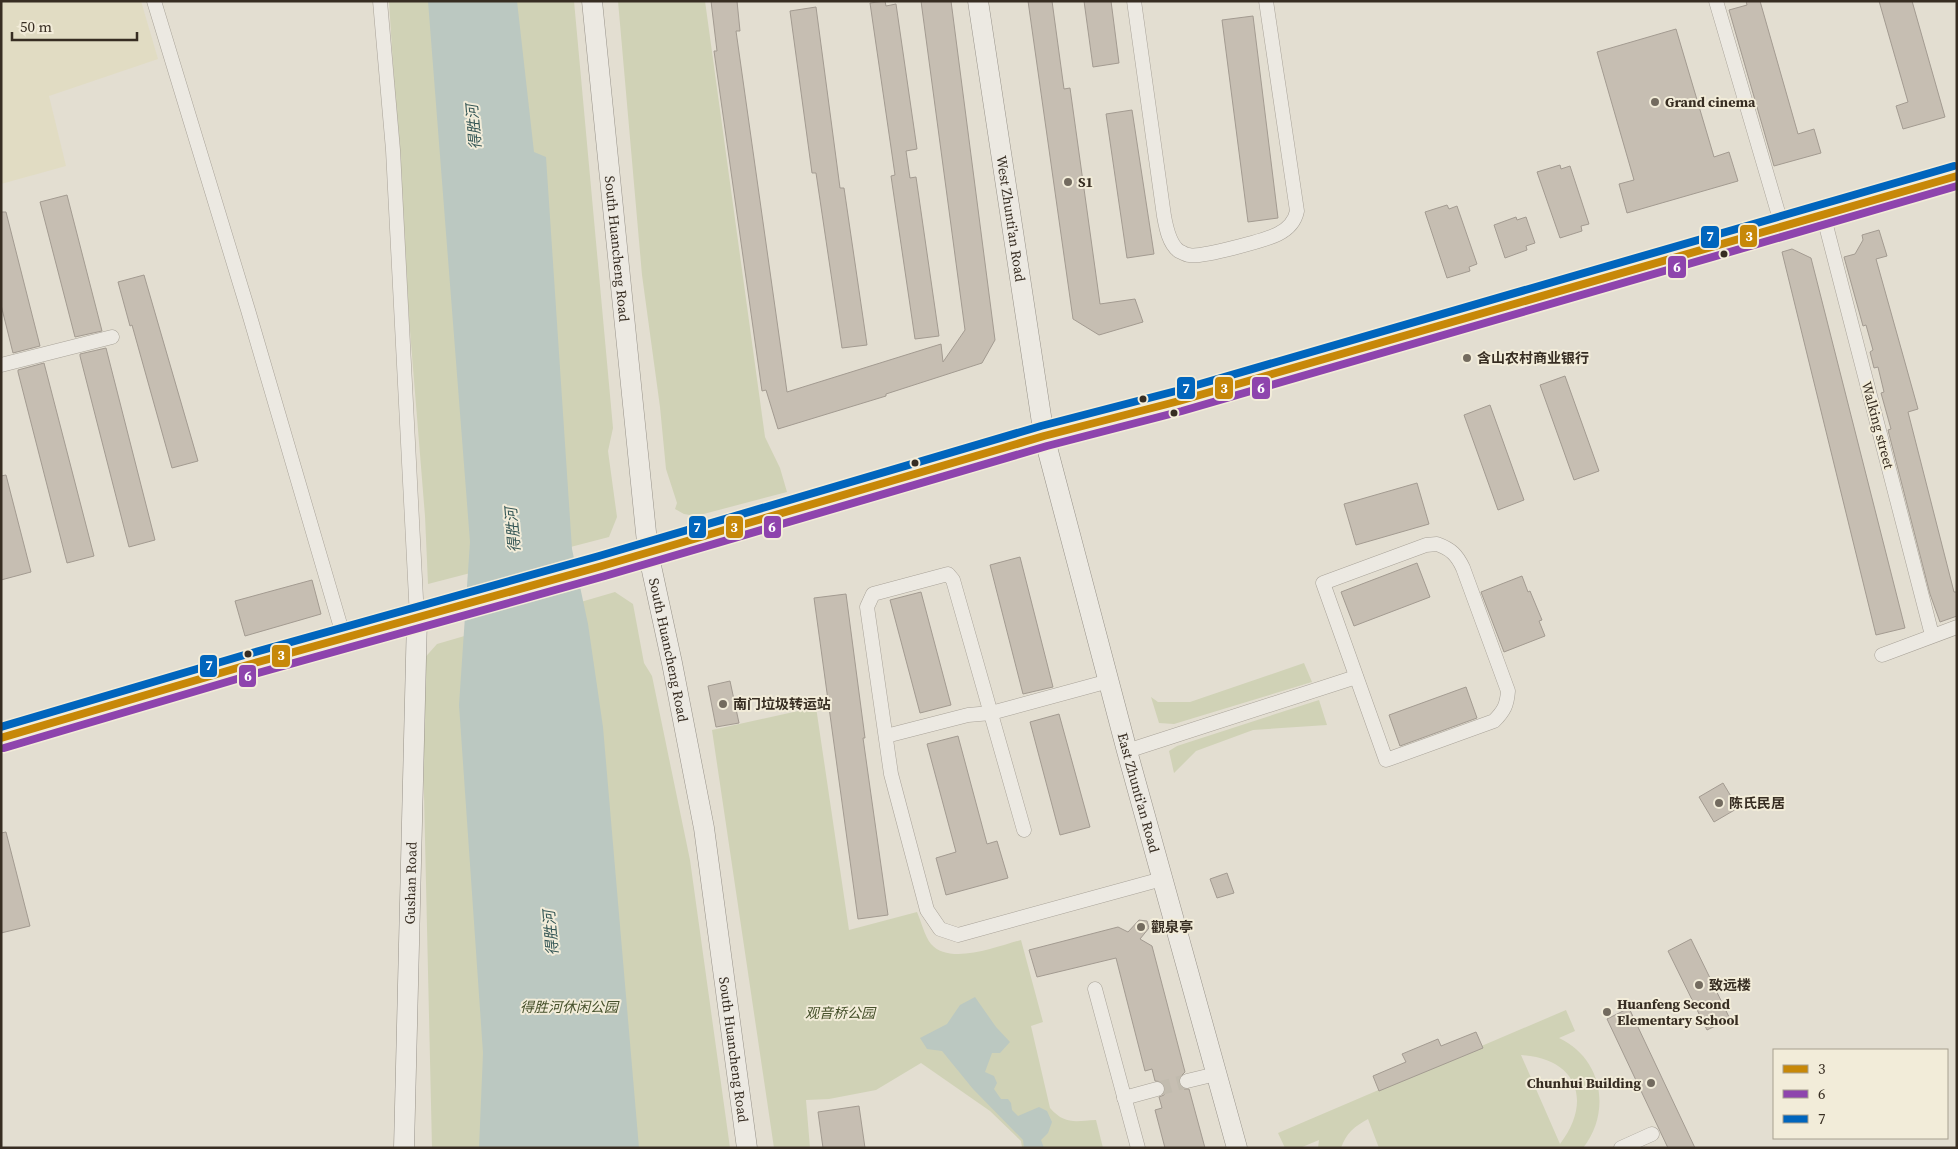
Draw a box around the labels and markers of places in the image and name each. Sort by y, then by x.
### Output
place label: Grand cinema [1665,92,1756,112]
marker: Grand cinema [1649,96,1661,108]
place label: S1 [1078,172,1093,192]
marker: S1 [1062,176,1074,188]
unlabelled marker [1719,249,1729,259]
place label: 含山农村商业银行 [1477,348,1589,368]
marker: 含山农村商业银行 [1461,352,1473,364]
unlabelled marker [1138,394,1148,404]
unlabelled marker [1169,408,1179,418]
unlabelled marker [910,458,920,468]
unlabelled marker [243,649,253,659]
place label: 南门垃圾转运站 [733,694,831,714]
marker: 南门垃圾转运站 [717,698,729,710]
place label: 陈氏民居 [1729,793,1785,813]
marker: 陈氏民居 [1713,797,1725,809]
place label: 觀泉亭 [1151,917,1193,937]
marker: 觀泉亭 [1135,921,1147,933]
place label: 致远楼 [1709,975,1751,995]
marker: 致远楼 [1693,979,1705,991]
place label: Huanfeng Second Elementary School [1617,994,1739,1030]
marker: Huanfeng Second Elementary School [1601,1006,1613,1018]
place label: Chunhui Building [1527,1073,1641,1093]
marker: Chunhui Building [1645,1077,1657,1089]

